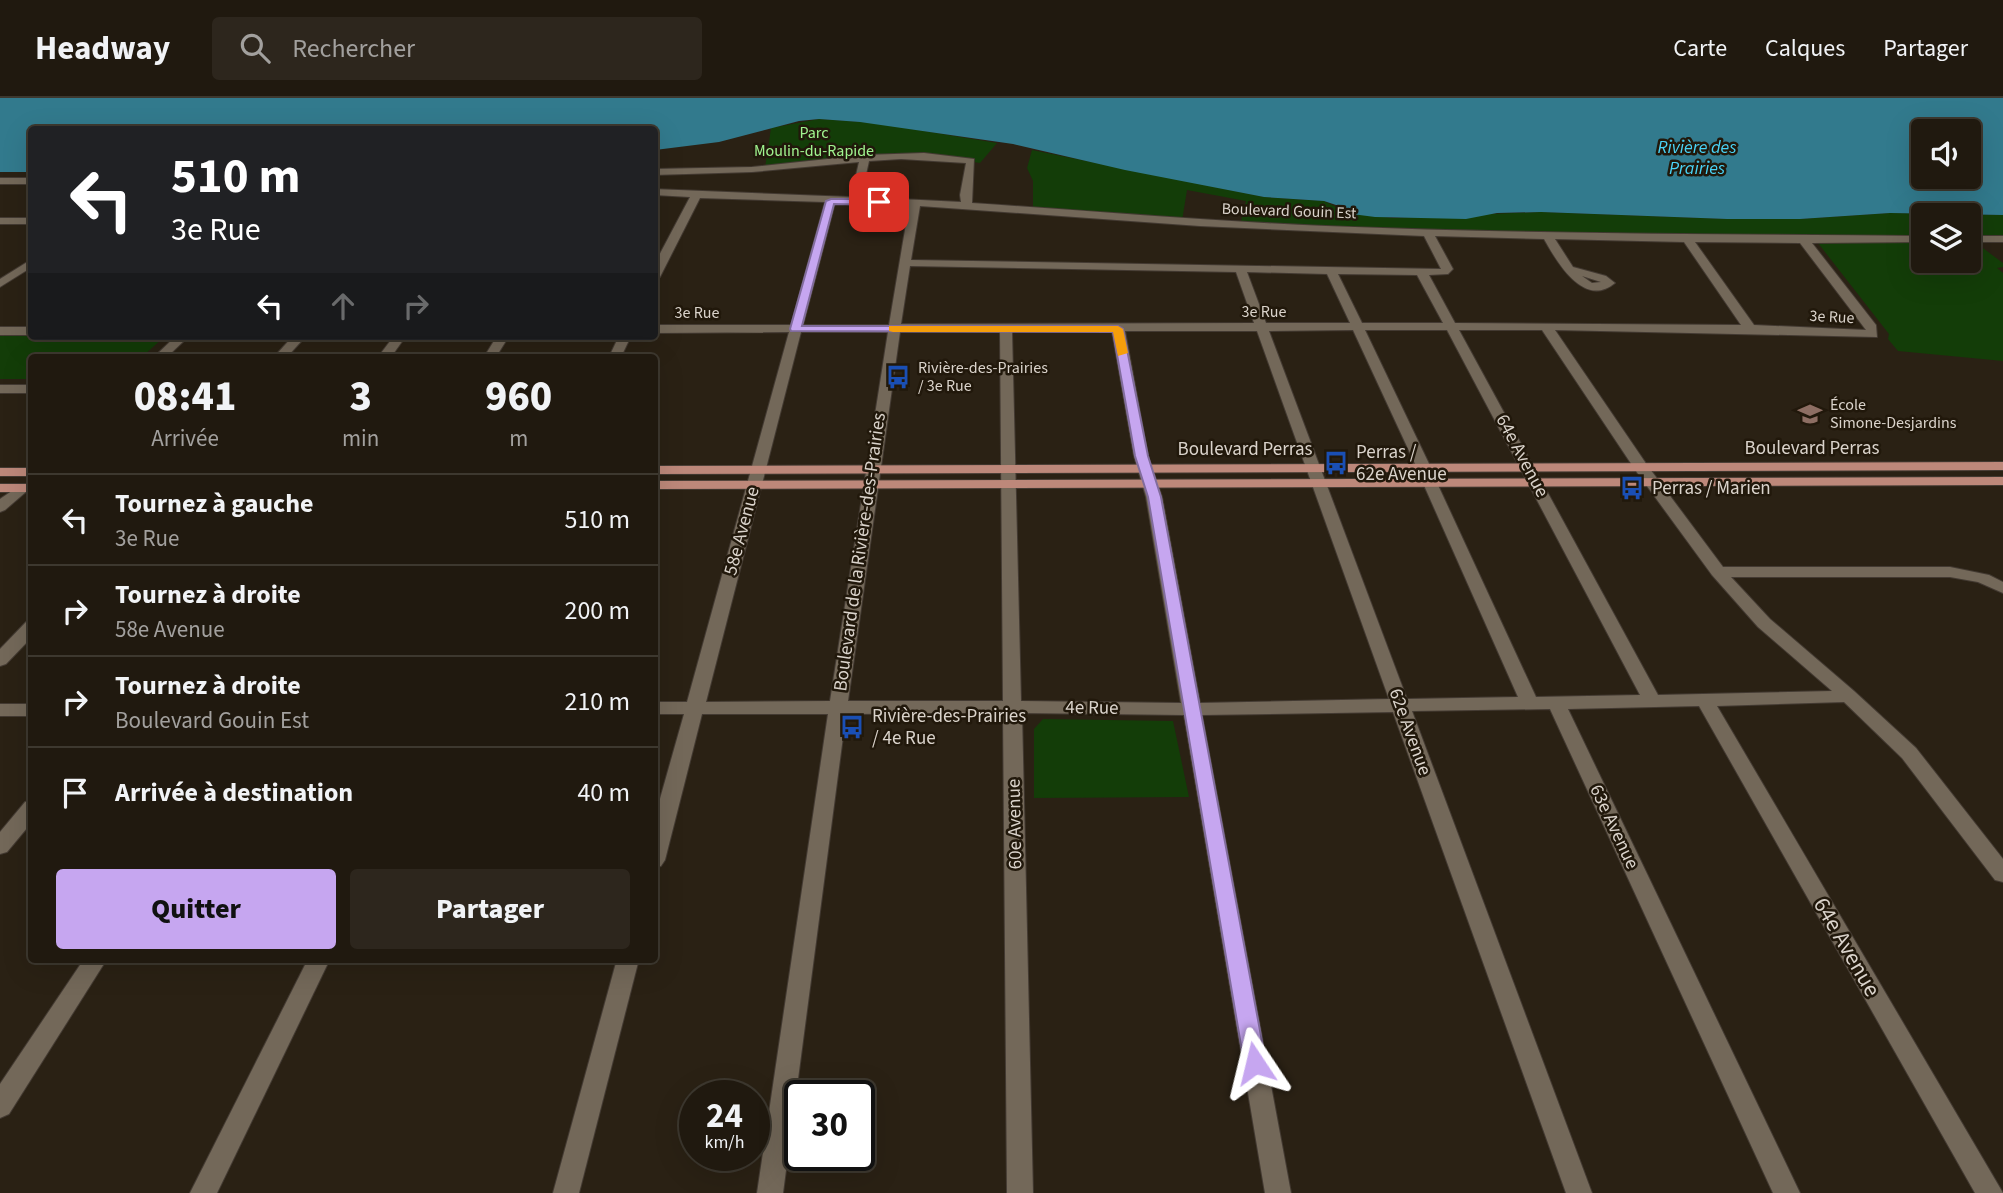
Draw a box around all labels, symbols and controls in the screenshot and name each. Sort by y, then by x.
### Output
search box [212,17,702,80]
text: Headway [35,25,170,72]
icon: search [236,29,274,67]
text: Rechercher [292,30,415,67]
text: Carte [1673,31,1727,66]
text: Calques [1765,31,1845,66]
text: Partager [1883,31,1968,66]
map controls [1911,119,1981,273]
button: sound [1911,119,1981,189]
park label: Parc Moulin-du-Rapide [754,122,874,162]
water label: Rivière des Prairies [1658,135,1736,181]
text: 510 m [171,142,300,212]
icon: left [56,154,147,245]
pin [849,172,909,232]
icon: arrive [860,183,898,221]
street label: Boulevard Gouin Est [1221,198,1357,224]
button: layers [1911,203,1981,273]
text: 3e Rue [171,207,261,253]
icon: left [251,287,289,325]
icon: ahead [324,287,362,325]
icon: right [397,287,435,325]
street label: 3e Rue [1242,301,1286,323]
street label: 3e Rue [675,302,719,324]
street label: 3e Rue [1809,305,1855,329]
place label: Rivière-des-Prairies / 3e Rue [918,357,1048,397]
bus stop icon: Rivière-des-Prairies / 3e Rue [884,363,912,391]
text: 08:41 [134,367,236,427]
text: 3 [349,367,372,427]
text: 960 [485,367,552,427]
place label: École Simone-Desjardins [1830,394,1957,434]
school or university icon: École Simone-Desjardins [1796,400,1824,428]
street label: 64e Avenue [1489,410,1555,502]
street label: Boulevard de la Rivière-des-Prairies [827,411,893,693]
text: Arrivée [151,422,219,455]
text: min [342,422,379,455]
text: m [509,422,528,455]
street label: Boulevard Perras [1745,435,1880,462]
street label: Boulevard Perras [1178,436,1313,463]
place label: Perras / 62e Avenue [1356,439,1447,488]
bus stop icon: Perras / 62e Avenue [1322,449,1350,477]
bus stop icon: Perras / Marien [1618,474,1646,502]
place label: Perras / Marien [1652,475,1771,502]
street label: 58e Avenue [717,484,767,578]
text: Tournez à gauche [115,485,314,522]
icon: left [56,501,94,539]
text: 510 m [564,501,630,538]
text: 3e Rue [115,522,179,555]
text: Tournez à droite [115,576,301,613]
icon: right [56,592,94,630]
text: 200 m [564,592,630,629]
text: 58e Avenue [115,613,225,646]
text: Tournez à droite [115,667,301,704]
icon: right [56,683,94,721]
text: 210 m [564,683,630,720]
street label: 62e Avenue [1382,685,1438,779]
street label: 4e Rue [1065,694,1119,722]
place label: Rivière-des-Prairies / 4e Rue [872,703,1026,752]
text: Boulevard Gouin Est [115,704,309,737]
bus stop icon: Rivière-des-Prairies / 4e Rue [838,713,866,741]
icon: arrive [56,774,94,812]
text: Arrivée à destination [115,774,353,811]
text: 40 m [577,774,630,811]
street label: 60e Avenue [1001,778,1029,870]
street label: 63e Avenue [1583,780,1645,874]
button: Quitter [56,869,336,949]
button: Partager [350,869,630,949]
street label: 64e Avenue [1805,891,1889,1003]
position arrow [1218,1026,1292,1100]
speed limit sign: 30 [784,1080,875,1171]
text: 24 [706,1091,743,1141]
text: km/h [705,1130,744,1155]

